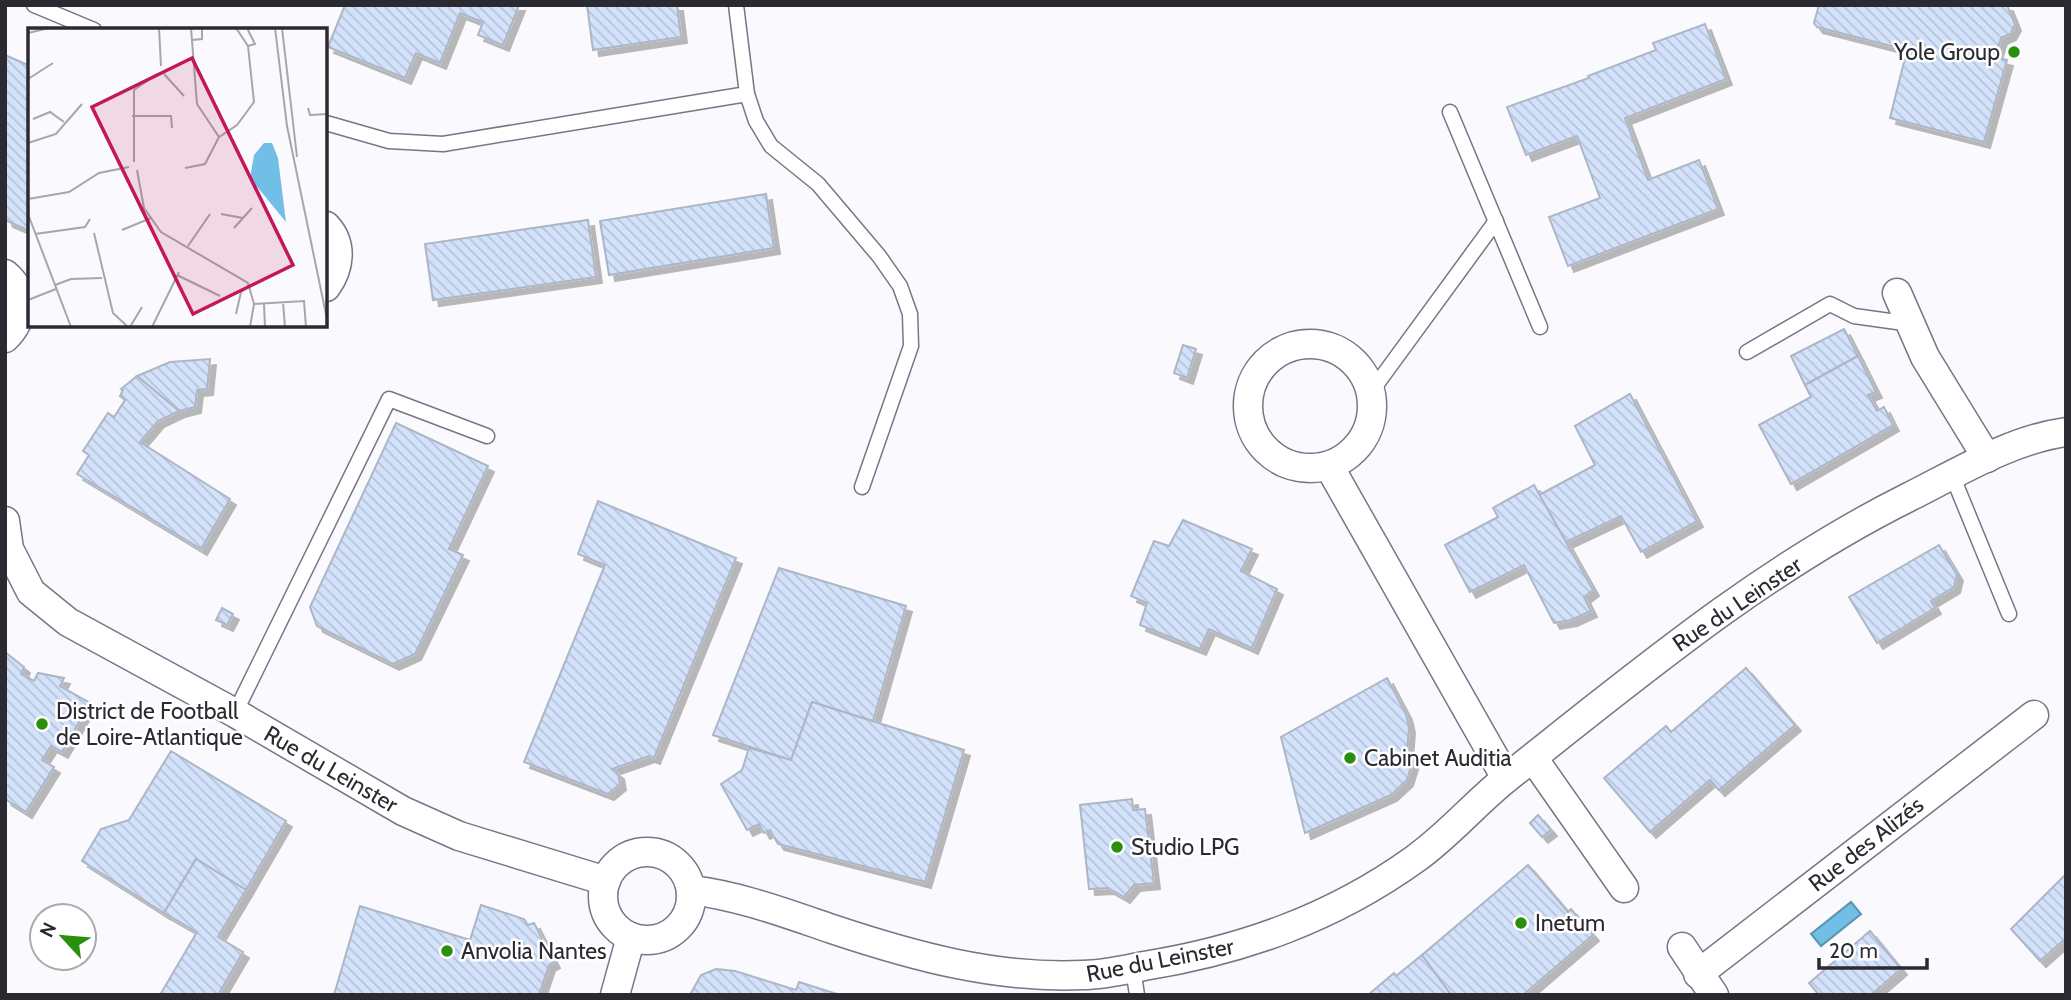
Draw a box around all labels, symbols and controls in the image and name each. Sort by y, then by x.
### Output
inset map [28,28,327,327]
place label: Yole Group [1893,38,2000,66]
marker: Yole Group [2006,44,2022,60]
street label: Rue du Leinster [1667,550,1807,657]
place label: District de Football de Loire-Atlantique [56,697,243,751]
marker: District de Football de Loire-Atlantique [34,716,50,732]
street label: Rue du Leinster [259,719,403,819]
place label: Cabinet Auditia [1364,744,1512,772]
marker: Cabinet Auditia [1342,750,1358,766]
street label: Rue des Alizés [1803,790,1929,898]
place label: Studio LPG [1131,833,1240,861]
marker: Studio LPG [1109,839,1125,855]
north arrow [28,902,98,972]
place label: Inetum [1535,909,1605,937]
marker: Inetum [1513,915,1529,931]
text: N [35,919,61,941]
scale bar [1819,926,1927,970]
street label: Rue du Leinster [1084,932,1237,988]
place label: Anvolia Nantes [461,937,607,965]
text: 20 m [1829,938,1878,963]
marker: Anvolia Nantes [439,943,455,959]

